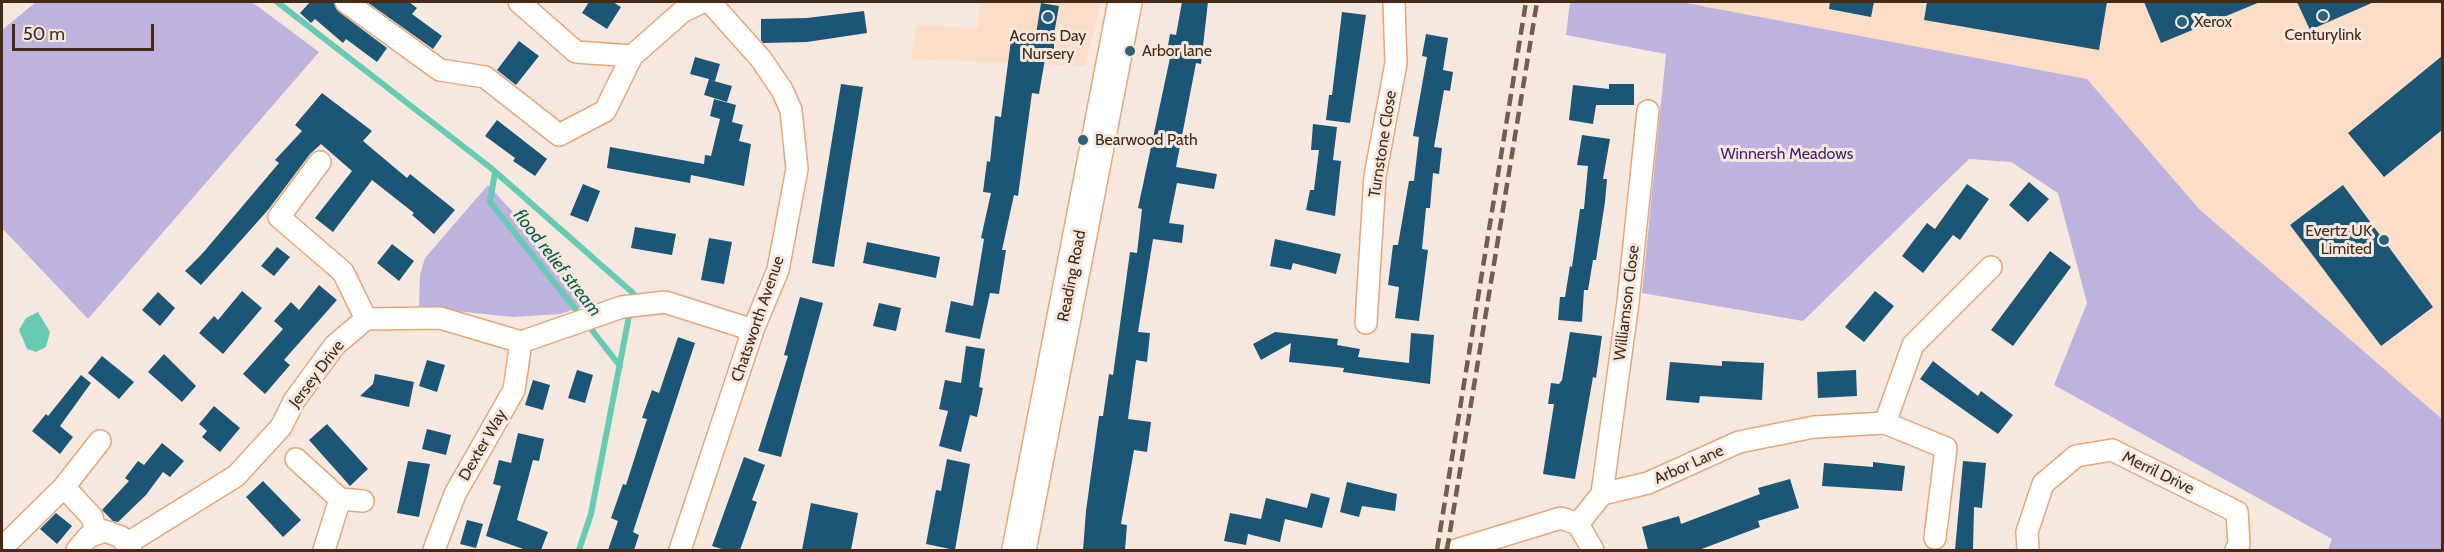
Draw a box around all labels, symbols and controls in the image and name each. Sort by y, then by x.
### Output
marker: Centurylink [2316,9,2330,23]
marker: Acorns Day Nursery [1041,10,1055,24]
scale bar [15,12,158,50]
place label: Xerox [2194,12,2232,32]
marker: Xerox [2175,15,2189,29]
text: 50 m [23,23,65,45]
place label: Centurylink [2285,25,2361,45]
place label: Acorns Day Nursery [1010,26,1086,64]
place label: Arbor lane [1142,41,1212,61]
marker: Arbor lane [1123,44,1137,58]
street label: Turnstone Close [1365,89,1401,199]
place label: Bearwood Path [1095,130,1198,150]
marker: Bearwood Path [1076,133,1090,147]
park label: Winnersh Meadows [1721,144,1853,164]
water label: flood relief stream [508,205,606,321]
place label: Evertz UK Limited [2305,221,2372,259]
street label: Reading Road [1054,229,1090,323]
marker: Evertz UK Limited [2377,233,2391,247]
street label: Williamson Close [1610,244,1644,362]
street label: Chatsworth Avenue [727,254,789,384]
street label: Jersey Drive [285,337,349,411]
street label: Dexter Way [455,406,511,484]
street label: Arbor Lane [1651,441,1727,489]
street label: Merril Drive [2119,447,2197,499]

